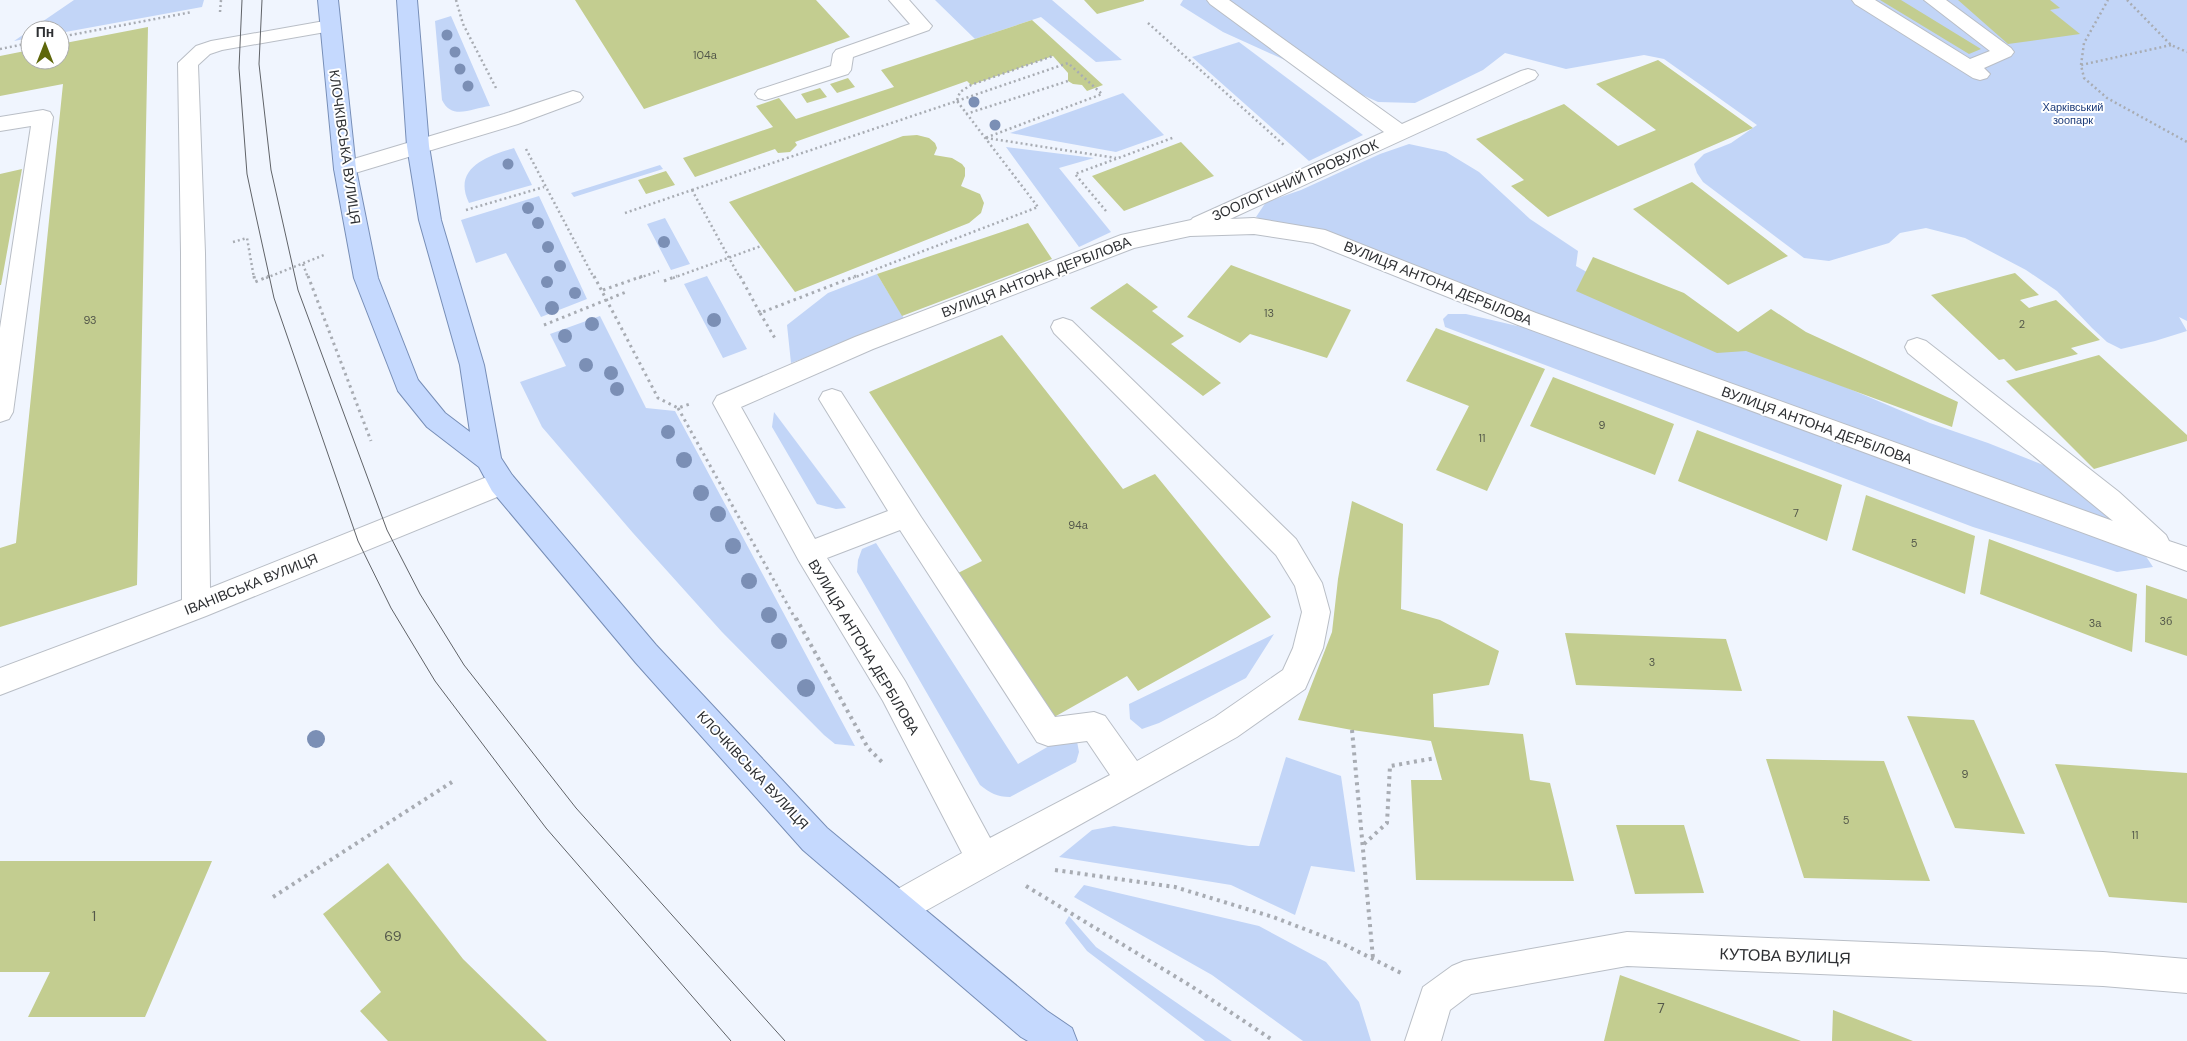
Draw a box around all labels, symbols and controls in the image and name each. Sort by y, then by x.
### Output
north arrow [20,20,70,70]
text: Пн [36,23,54,41]
house number: 104а [693,48,718,62]
street label: КЛОЧКІВСЬКА ВУЛИЦЯ [325,69,365,225]
park label: Харківський зоопарк [2043,100,2103,127]
street label: ЗООЛОГІЧНИЙ ПРОВУЛОК [1209,135,1382,225]
street label: ВУЛИЦЯ АНТОНА ДЕРБІЛОВА [939,232,1134,322]
street label: ВУЛИЦЯ АНТОНА ДЕРБІЛОВА [1341,237,1535,329]
house number: 13 [1264,306,1274,320]
house number: 93 [83,313,97,327]
house number: 2 [2019,317,2025,331]
street label: ВУЛИЦЯ АНТОНА ДЕРБІЛОВА [1719,382,1915,468]
house number: 9 [1599,418,1606,432]
house number: 11 [1479,431,1485,445]
house number: 7 [1793,506,1799,520]
house number: 94а [1068,518,1089,532]
house number: 5 [1911,536,1918,550]
street label: ІВАНІВСЬКА ВУЛИЦЯ [182,549,320,619]
street label: ВУЛИЦЯ АНТОНА ДЕРБІЛОВА [804,556,924,739]
house number: 3б [2160,614,2172,628]
house number: 3а [2089,616,2102,630]
house number: 3 [1649,655,1655,669]
street label: КЛОЧКІВСЬКА ВУЛИЦЯ [693,707,813,833]
house number: 9 [1962,767,1969,781]
house number: 5 [1843,813,1850,827]
house number: 11 [2132,828,2138,842]
house number: 1 [92,907,96,925]
house number: 69 [384,927,402,945]
street label: КУТОВА ВУЛИЦЯ [1719,943,1851,969]
house number: 7 [1657,999,1665,1017]

